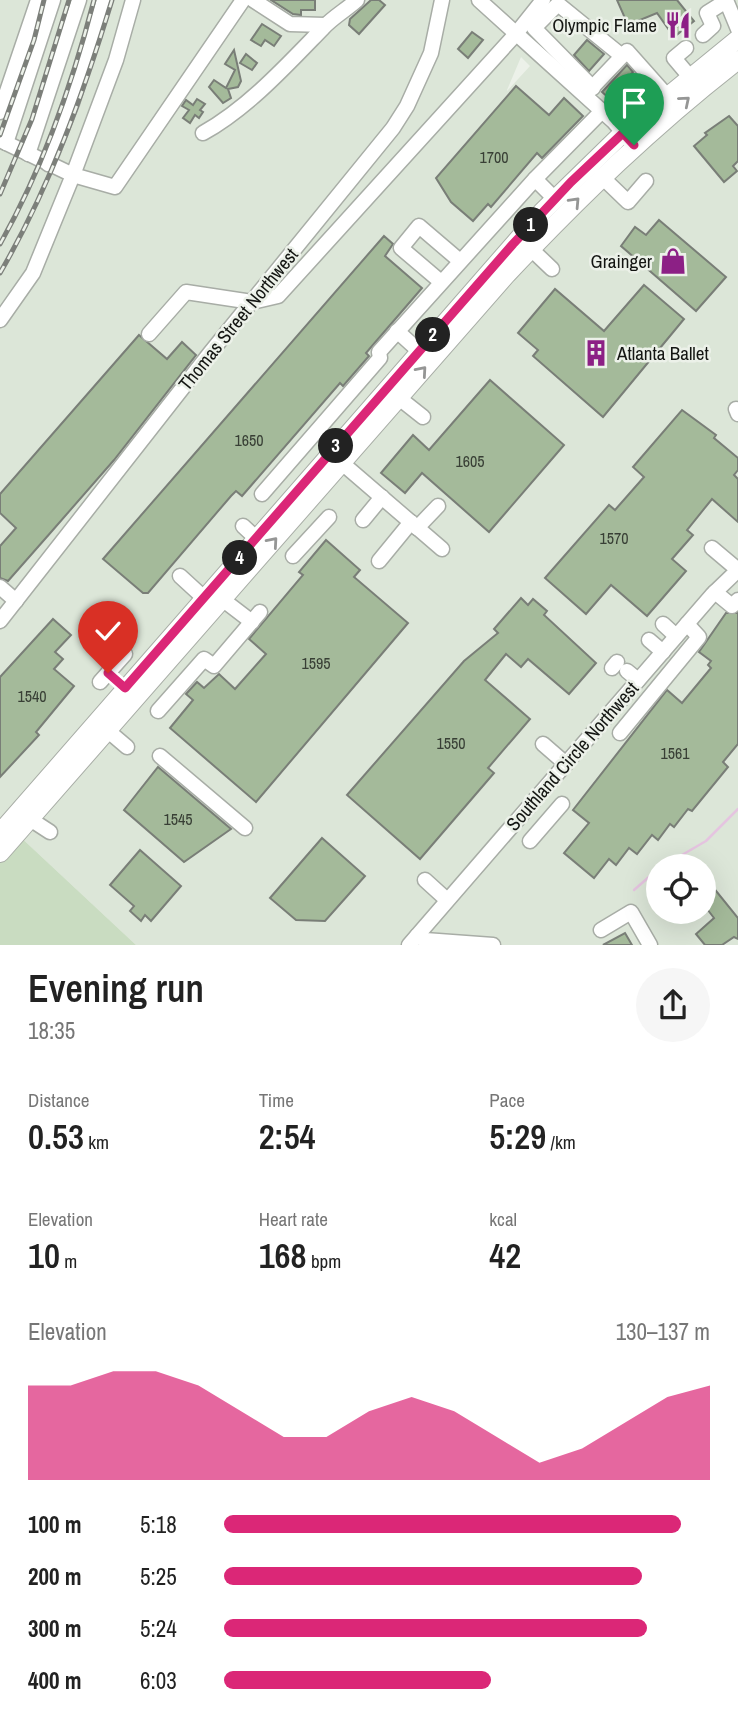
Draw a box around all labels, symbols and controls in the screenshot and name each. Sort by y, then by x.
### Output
restaurant icon: Olympic Flame [663,10,693,40]
place label: Olympic Flame [552,12,657,38]
pin [604,73,664,145]
icon: arrive [615,84,653,122]
one-way arrow [677,97,690,109]
house number: 1700 [479,146,509,168]
one-way arrow [566,197,579,210]
pin: 1 [514,208,548,243]
text: 1 [526,211,535,237]
street label: Thomas Street Northwest [172,242,304,396]
shop icon: Grainger [658,246,688,276]
place label: Grainger [591,248,653,274]
pin: 2 [416,318,450,352]
text: 2 [428,321,437,347]
building icon: Atlanta Ballet [581,338,611,368]
place label: Atlanta Ballet [616,340,709,366]
one-way arrow [414,366,426,379]
pin: 3 [318,428,354,464]
house number: 1650 [234,429,264,451]
text: 3 [331,432,340,458]
house number: 1605 [455,450,485,472]
house number: 1570 [599,527,629,549]
one-way arrow [264,537,277,550]
pin: 4 [222,540,258,576]
text: 4 [235,544,244,570]
pin [78,601,138,673]
icon: check [89,612,127,650]
house number: 1595 [301,652,331,674]
street label: Southland Circle Northwest [500,675,644,836]
house number: 1540 [17,685,47,707]
house number: 1550 [436,732,466,754]
house number: 1561 [660,742,690,764]
house number: 1545 [163,808,193,830]
map controls [646,854,716,924]
button: locate [646,854,716,924]
text: Evening run [28,963,204,1014]
button: share [636,968,710,1042]
text: 18:35 [28,1015,75,1046]
text: Distance [28,1087,89,1113]
text: Time [259,1087,294,1113]
text: Pace [489,1087,525,1113]
text: 0.53 [28,1113,84,1160]
text: 2:54 [259,1113,316,1160]
text: 5:29 [489,1113,546,1160]
text: km [84,1129,109,1155]
text: /km [546,1129,576,1155]
text: Elevation [28,1206,93,1232]
text: Heart rate [259,1206,328,1232]
text: kcal [489,1206,517,1232]
text: 10 [28,1232,60,1279]
text: 168 [259,1232,307,1279]
text: 42 [489,1232,521,1279]
text: m [60,1248,77,1274]
text: bpm [307,1248,341,1274]
text: Elevation [28,1316,107,1347]
text: 130–137 m [616,1316,710,1347]
text: 100 m [28,1509,81,1540]
text: 5:18 [140,1509,177,1540]
text: 200 m [28,1561,81,1592]
text: 5:25 [140,1561,177,1592]
text: 300 m [28,1613,81,1644]
text: 5:24 [140,1613,177,1644]
text: 400 m [28,1665,81,1696]
text: 6:03 [140,1665,177,1696]

